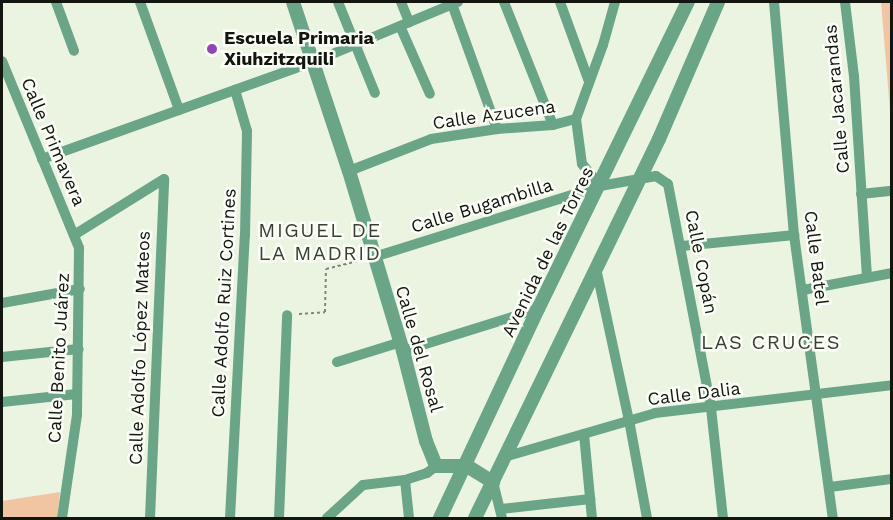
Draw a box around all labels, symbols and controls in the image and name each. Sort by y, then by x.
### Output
street label: Calle Jacarandas [820,23,854,175]
place label: Escuela Primaria Xiuhzitzquili [224,28,374,70]
marker: Escuela Primaria Xiuhzitzquili [205,42,219,56]
street label: Calle Primavera [16,75,90,209]
street label: Calle Azucena [431,96,557,134]
street label: Avenida de las Torres [497,163,599,341]
street label: Calle Bugambilla [408,174,556,238]
street label: Calle Adolfo Ruiz Cortines [207,188,241,418]
street label: Calle Copán [680,208,722,316]
street label: Calle Batel [799,209,833,307]
district label: MIGUEL DE LA MADRID [258,218,382,265]
street label: Calle Adolfo López Mateos [125,230,155,466]
street label: Calle Benito Juárez [44,272,74,444]
street label: Calle del Rosal [391,283,447,415]
district label: LAS CRUCES [701,330,841,354]
street label: Calle Dalia [646,378,742,410]

